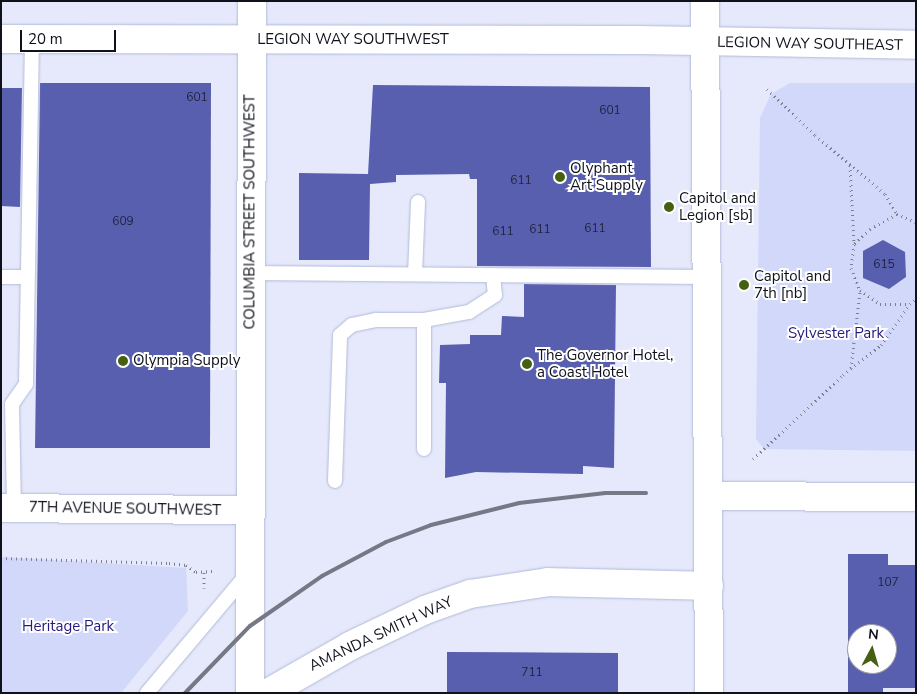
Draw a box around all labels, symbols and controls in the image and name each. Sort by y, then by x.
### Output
scale bar [22,20,119,52]
text: 20 m [28,29,63,49]
street label: LEGION WAY SOUTHWEST [257,31,449,49]
street label: LEGION WAY SOUTHEAST [717,33,903,55]
house number: 601 [186,91,208,105]
street label: COLUMBIA STREET SOUTHWEST [241,94,259,330]
house number: 601 [599,104,621,118]
place label: Olyphant Art Supply [570,159,643,194]
marker: Olyphant Art Supply [554,171,566,183]
house number: 611 [510,174,532,188]
place label: Capitol and Legion [sb] [679,189,756,224]
marker: Capitol and Legion [sb] [663,201,675,213]
house number: 609 [112,215,134,229]
house number: 611 [584,222,606,236]
house number: 611 [529,223,551,237]
house number: 611 [492,225,514,239]
house number: 615 [873,258,895,272]
place label: Capitol and 7th [nb] [754,267,831,302]
marker: Capitol and 7th [nb] [738,279,750,291]
park label: Sylvester Park [788,325,884,343]
place label: The Governor Hotel, a Coast Hotel [537,346,673,381]
place label: Olympia Supply [133,352,240,370]
marker: Olympia Supply [117,355,129,367]
marker: The Governor Hotel, a Coast Hotel [521,358,533,370]
street label: 7TH AVENUE SOUTHWEST [29,498,221,520]
house number: 107 [877,576,899,590]
street label: AMANDA SMITH WAY [306,593,456,675]
park label: Heritage Park [22,618,114,636]
north arrow [847,624,897,674]
text: N [867,625,880,645]
house number: 711 [521,666,543,680]

